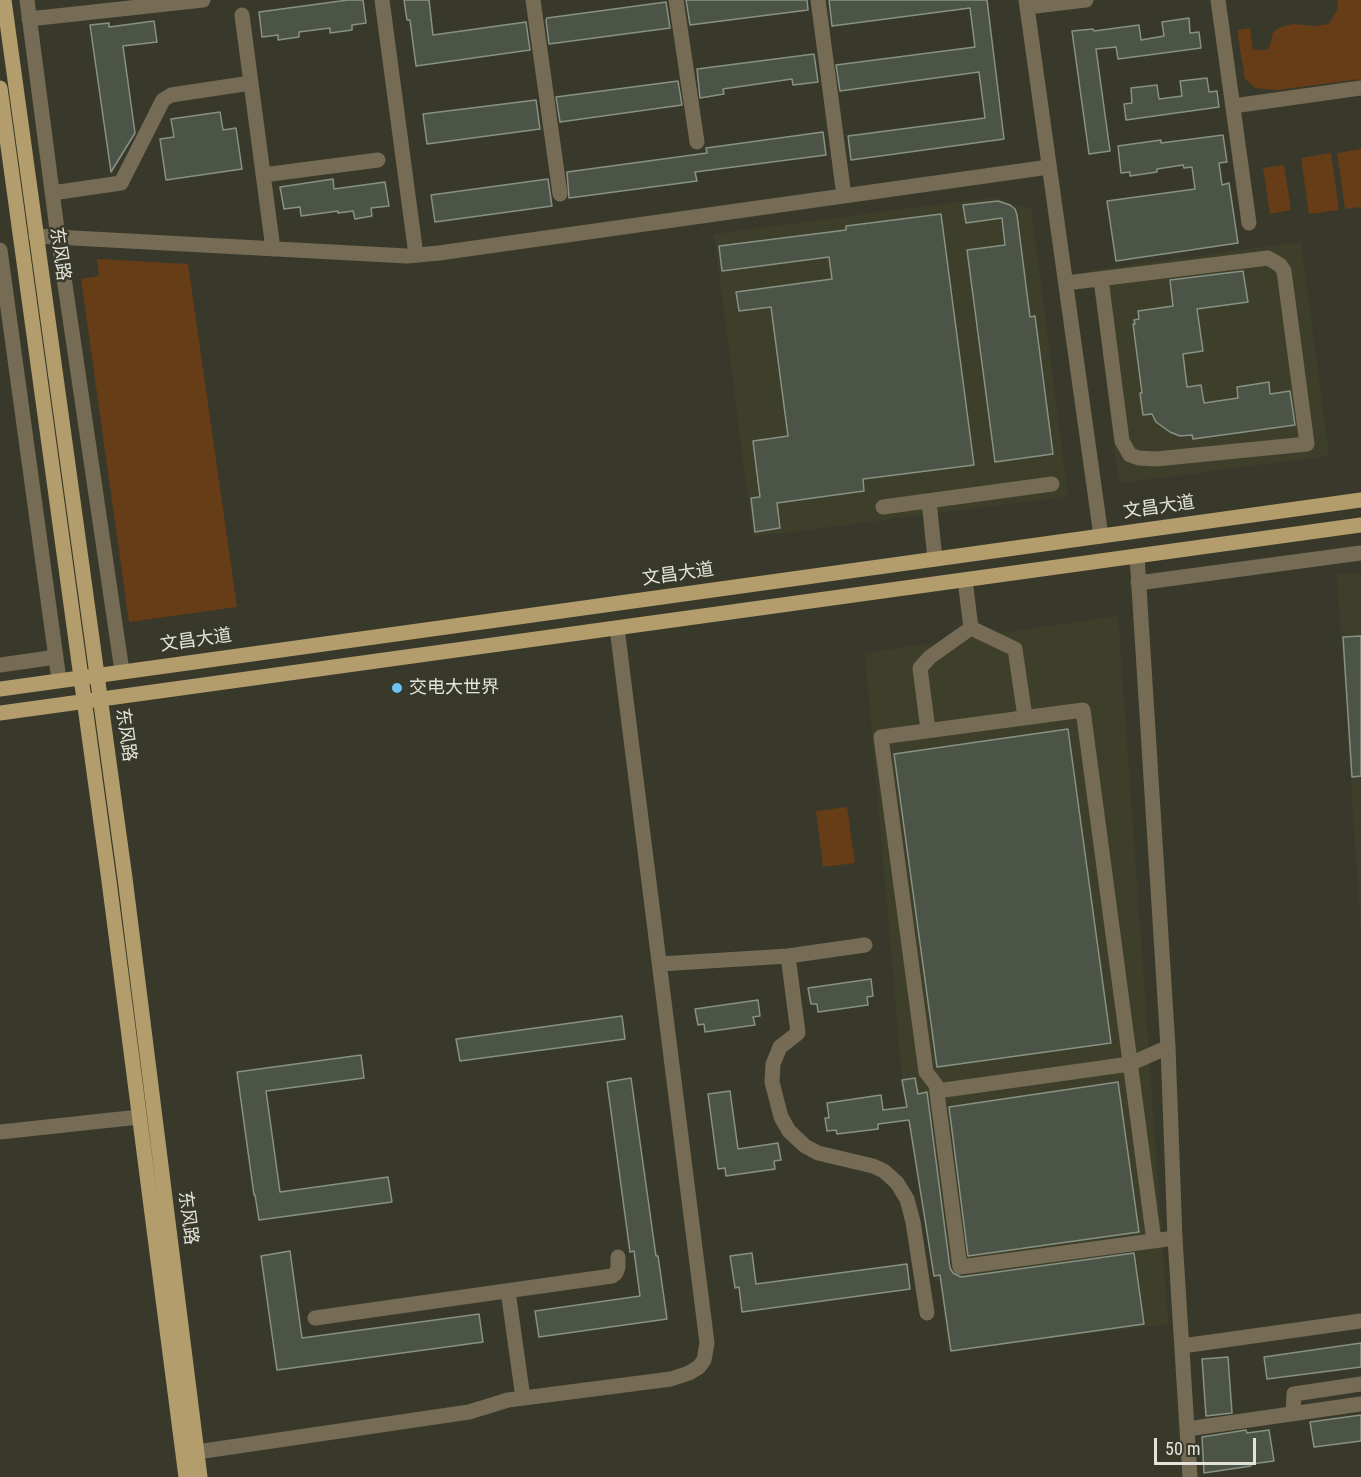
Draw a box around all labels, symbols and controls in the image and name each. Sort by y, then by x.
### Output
street label: 东风路 [45,226,73,282]
street label: 文昌大道 [1122,492,1196,524]
street label: 文昌大道 [641,559,715,591]
street label: 文昌大道 [159,625,233,657]
place label: 交电大世界 [409,677,499,699]
marker: 交电大世界 [390,681,404,695]
street label: 东风路 [111,707,139,763]
street label: 东风路 [173,1190,201,1246]
scale bar [1157,1426,1259,1464]
text: 50 m [1165,1438,1200,1459]

